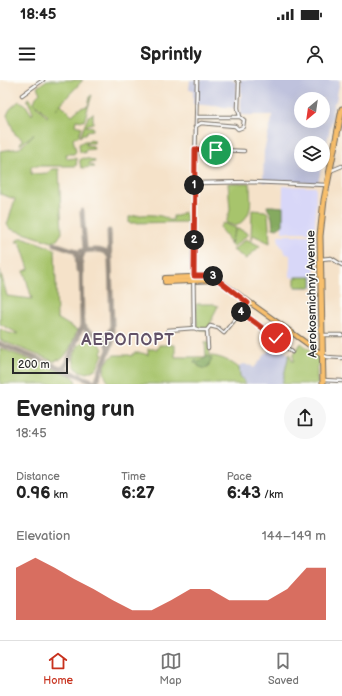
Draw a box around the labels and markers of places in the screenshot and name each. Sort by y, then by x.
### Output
pin [199,133,233,167]
pin: 1 [184,175,204,195]
pin: 2 [184,230,204,250]
pin: 3 [203,266,223,286]
pin: 4 [231,302,251,322]
pin [259,321,293,355]

